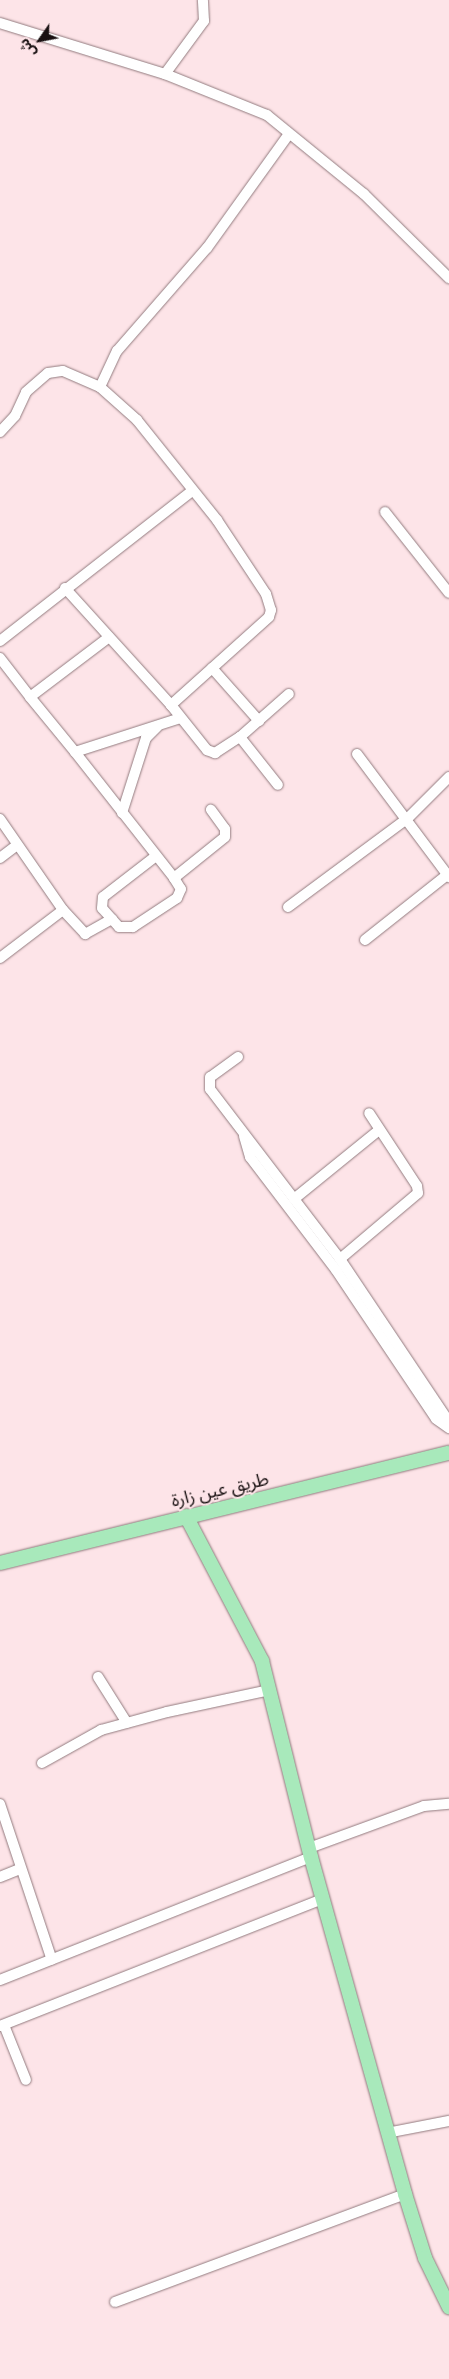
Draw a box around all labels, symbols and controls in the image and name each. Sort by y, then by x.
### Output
north arrow [15,15,65,65]
text: ش [15,35,40,61]
street label: طريق عين زارة [169,1468,271,1512]

